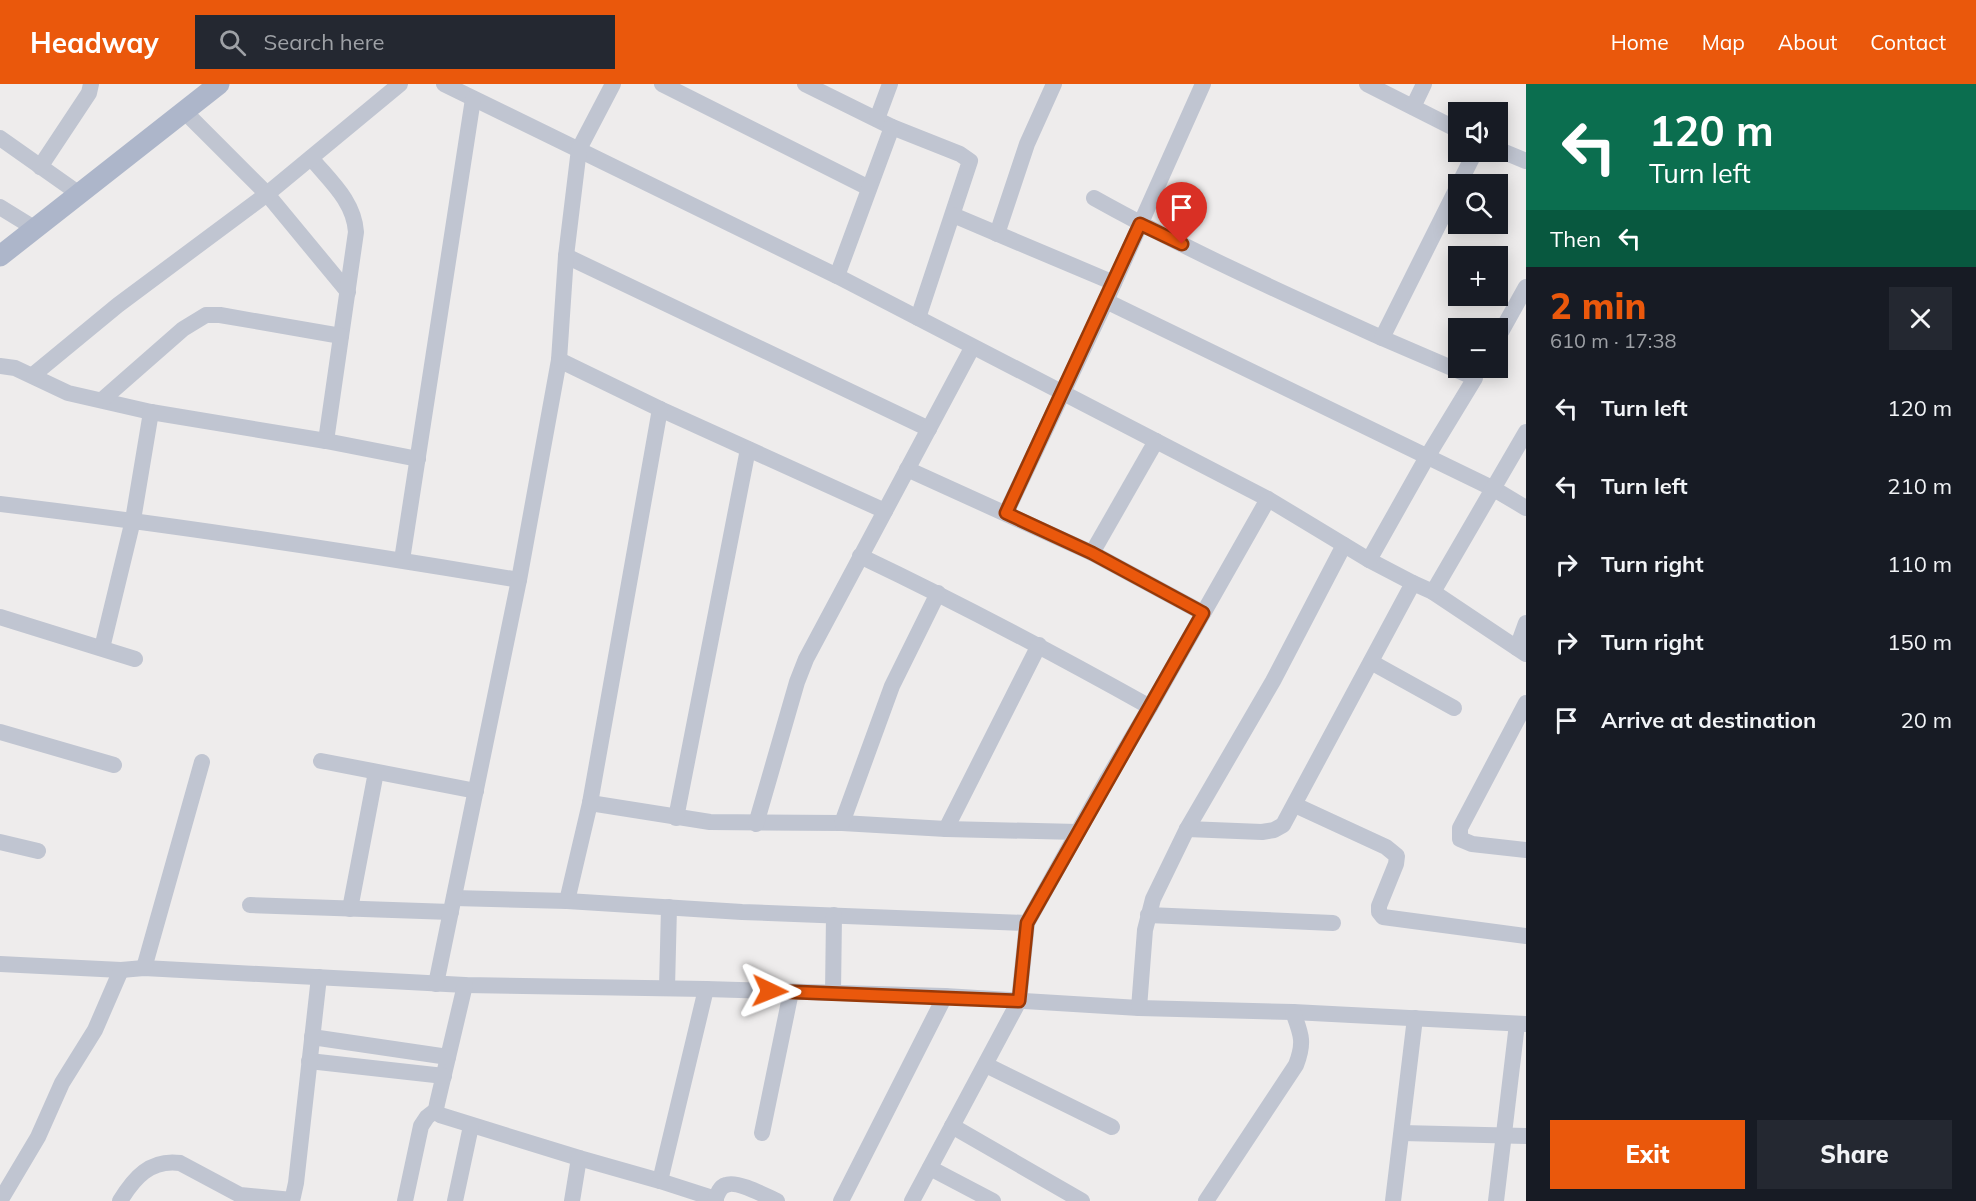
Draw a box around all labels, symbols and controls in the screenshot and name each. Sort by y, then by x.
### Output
search box [195,15,615,69]
text: Headway [30,25,159,60]
icon: search [216,26,249,59]
text: Search here [264,28,385,56]
text: Home [1611,29,1669,55]
text: Map [1702,29,1745,55]
text: About [1778,29,1837,55]
text: Contact [1870,29,1946,55]
map controls [1448,102,1508,378]
button: sound [1448,102,1508,162]
text: 120 m [1649,104,1774,157]
icon: left [1550,108,1628,186]
text: Turn left [1649,156,1751,190]
button: search [1448,174,1508,234]
pin [1156,182,1207,244]
icon: arrive [1165,191,1198,224]
icon: left [1613,222,1646,255]
text: Then [1550,225,1601,253]
button: + [1448,246,1508,306]
text: 2 min [1550,283,1646,328]
button: close [1889,287,1952,350]
button: − [1448,318,1508,378]
text: 610 m · 17:38 [1550,328,1676,353]
icon: left [1550,392,1583,425]
text: Turn left [1601,394,1688,422]
text: 120 m [1887,394,1952,422]
icon: left [1550,470,1583,503]
text: Turn left [1601,472,1688,500]
text: 210 m [1887,472,1952,500]
icon: right [1550,548,1583,581]
text: Turn right [1601,550,1704,578]
text: 110 m [1887,550,1952,578]
icon: right [1550,626,1583,659]
text: Turn right [1601,628,1704,656]
text: 150 m [1887,628,1952,656]
icon: arrive [1550,704,1583,737]
text: Arrive at destination [1601,706,1816,734]
text: 20 m [1901,706,1952,734]
position arrow [738,959,802,1023]
button: Exit [1550,1120,1745,1189]
button: Share [1757,1120,1952,1189]

